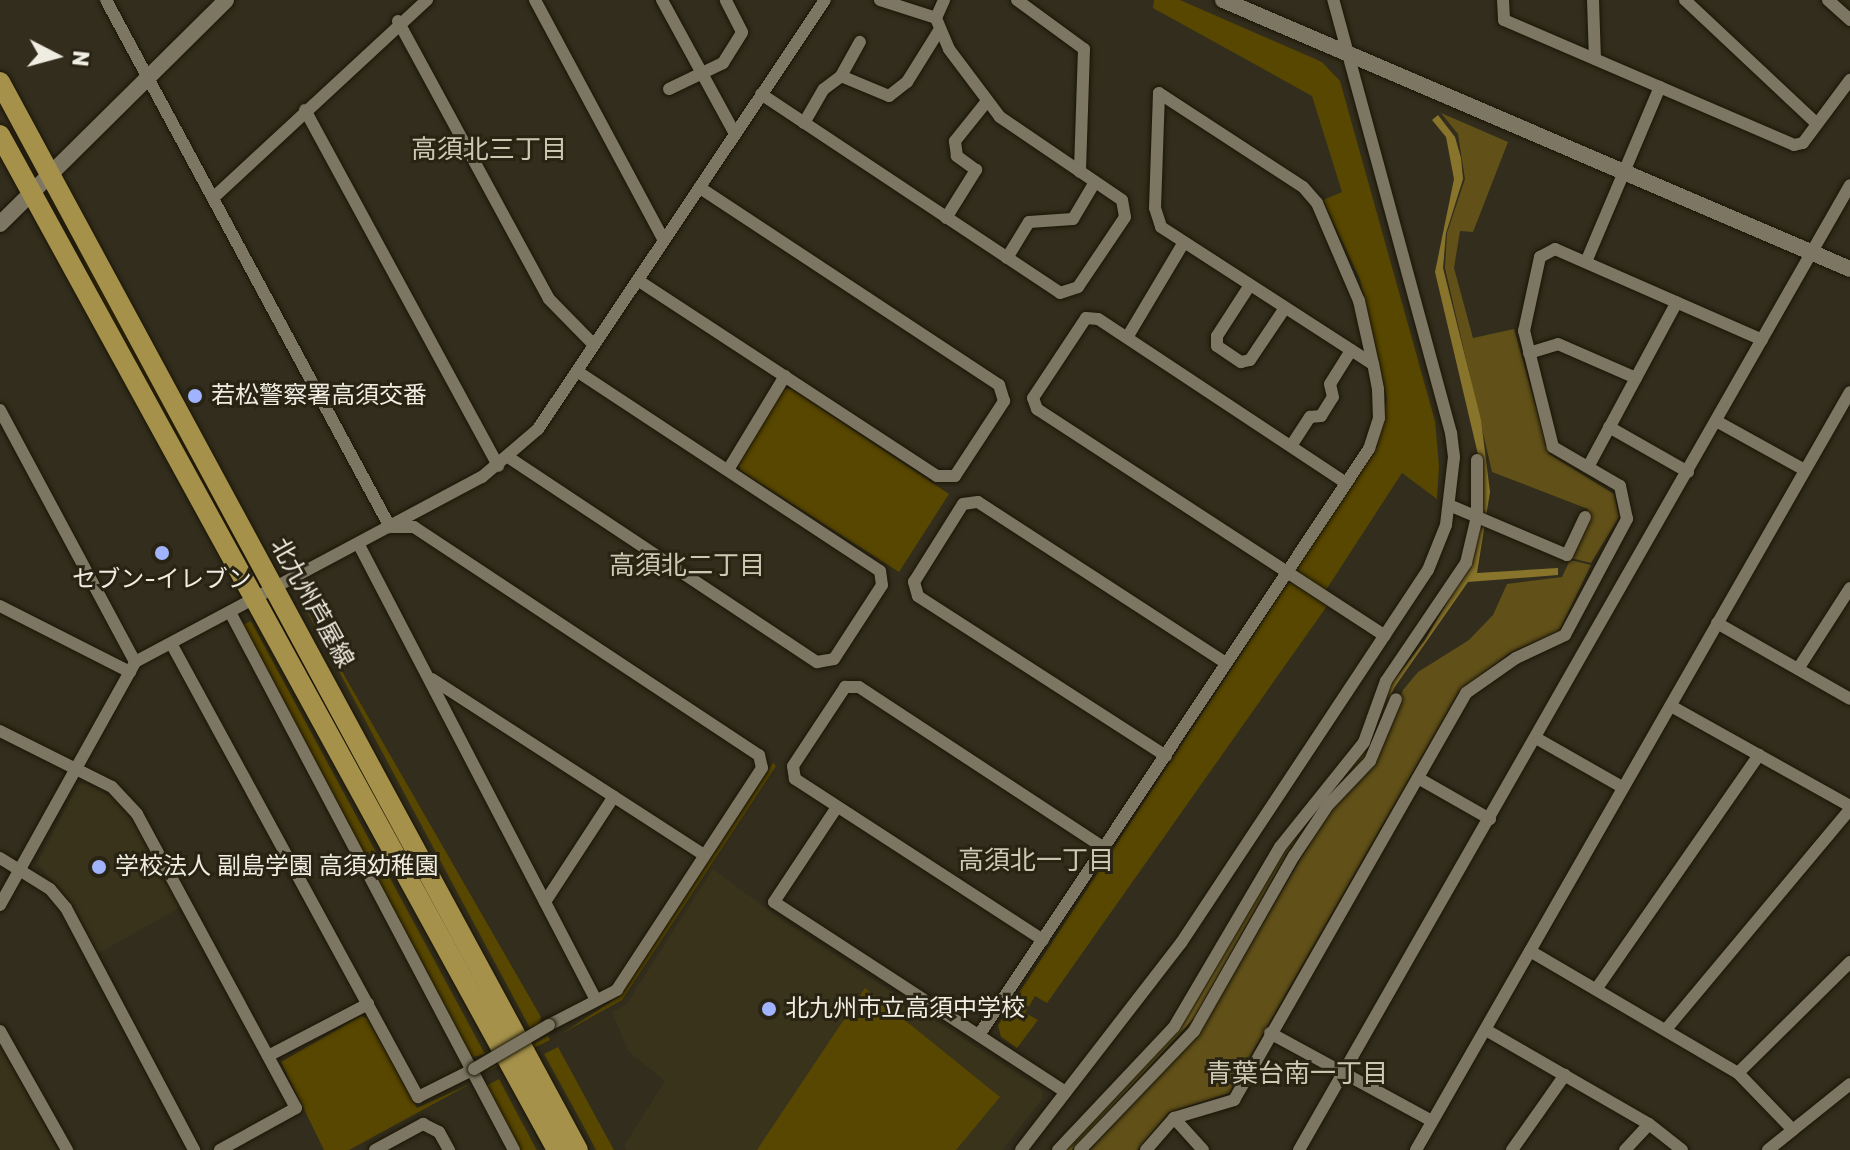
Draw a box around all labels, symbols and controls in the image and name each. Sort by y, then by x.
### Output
north arrow [16,16,96,96]
text: N [66,49,95,68]
district label: 高須北三丁目 [411,134,567,166]
place label: 若松警察署高須交番 [211,382,427,410]
marker: 若松警察署高須交番 [186,387,204,405]
street label: 北九州芦屋線 [264,533,360,673]
marker: セブン-イレブン [153,544,171,562]
district label: 高須北二丁目 [609,550,765,582]
place label: セブン-イレブン [72,566,252,594]
district label: 高須北一丁目 [958,845,1114,877]
place label: 学校法人 副島学園 高須幼稚園 [115,853,439,881]
marker: 学校法人 副島学園 高須幼稚園 [90,858,108,876]
place label: 北九州市立高須中学校 [785,995,1025,1023]
marker: 北九州市立高須中学校 [760,1000,778,1018]
district label: 青葉台南一丁目 [1206,1058,1388,1090]

